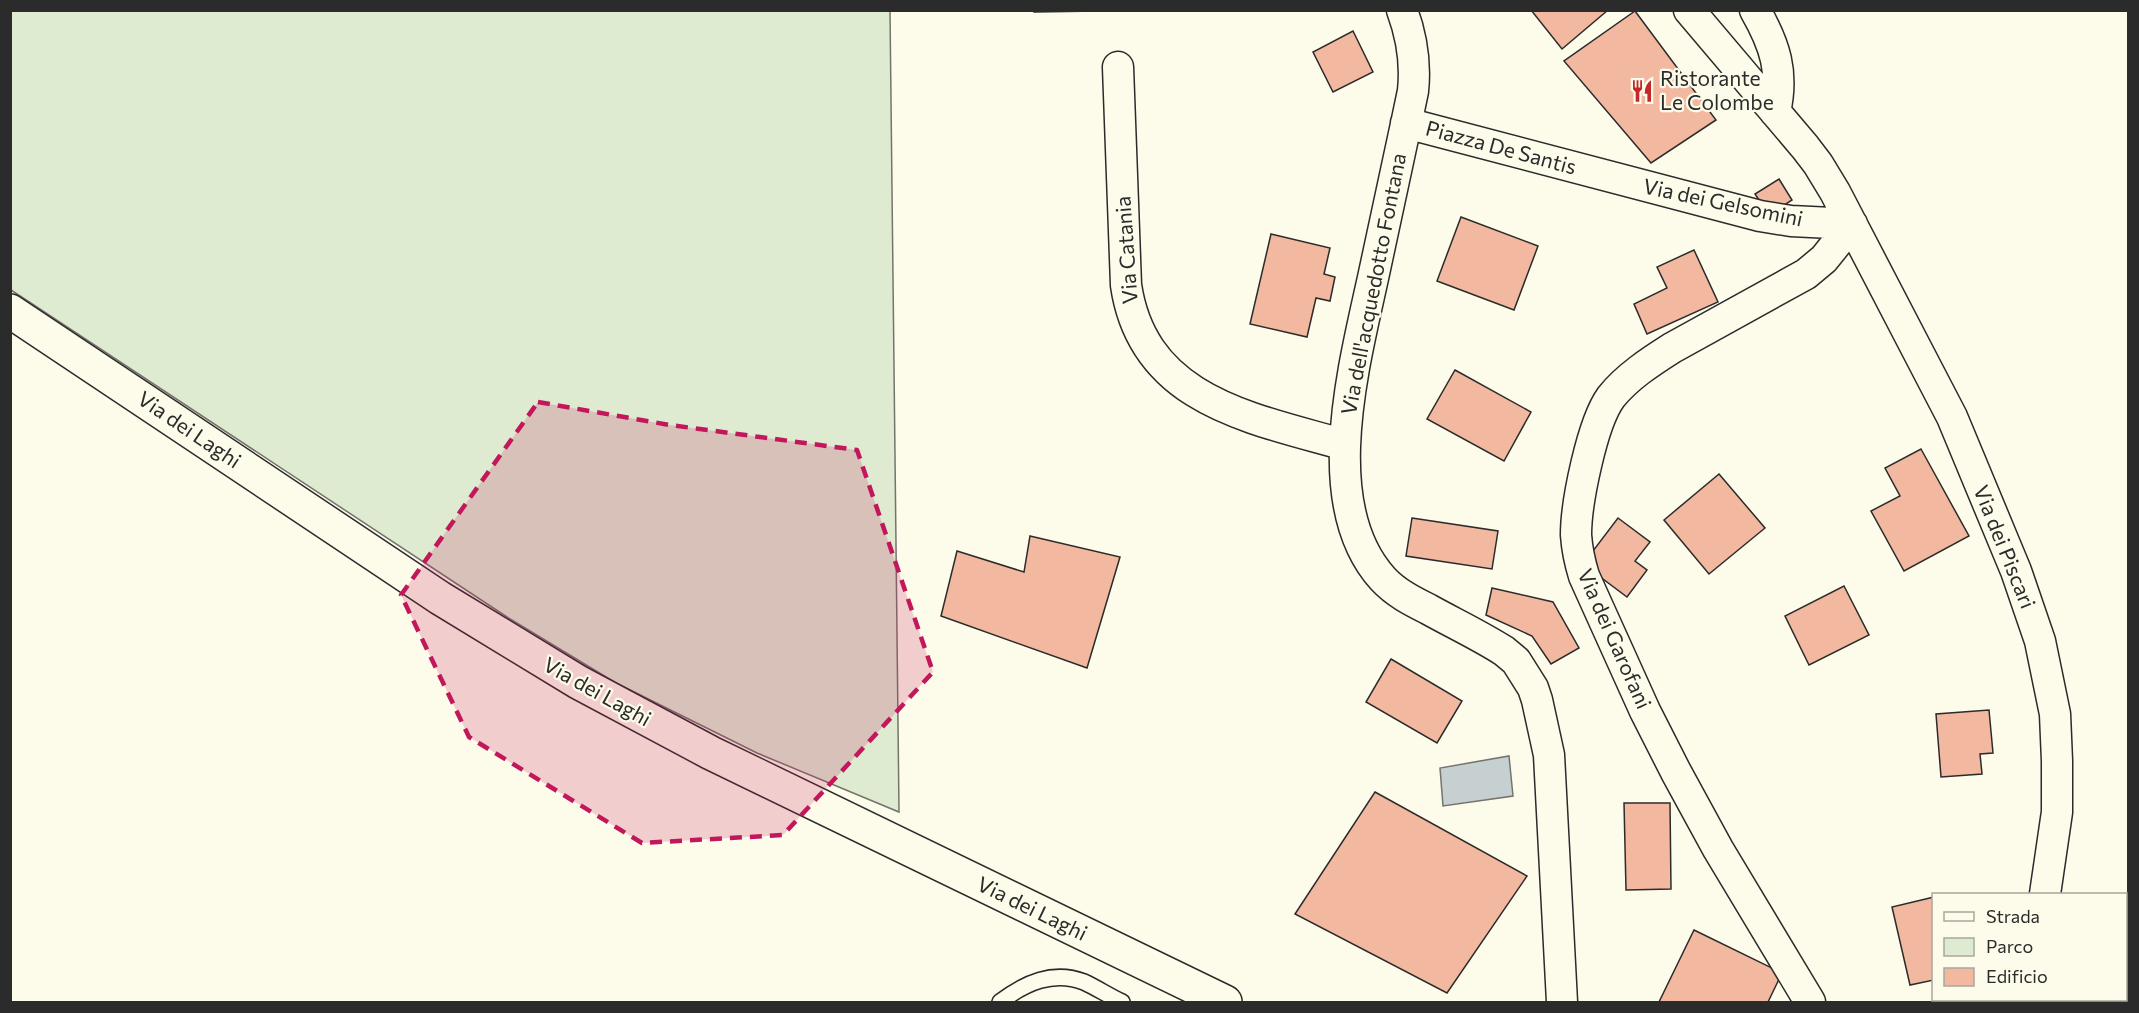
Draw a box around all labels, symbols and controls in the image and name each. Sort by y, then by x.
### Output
place label: Ristorante Le Colombe [1660,65,1774,114]
restaurant icon: Ristorante Le Colombe [1629,78,1655,104]
street label: Piazza De Santis [1423,114,1579,179]
street label: Via dell'acquedotto Fontana [1335,151,1410,417]
street label: Via dei Gelsomini [1641,172,1805,231]
street label: Via Catania [1109,195,1142,305]
street label: Via dei Laghi [133,385,246,472]
street label: Via dei Piscari [1969,481,2041,612]
street label: Via dei Garofani [1573,564,1657,712]
street label: Via dei Laghi [540,651,656,731]
street label: Via dei Laghi [974,870,1092,945]
legend [1932,893,2127,1001]
text: Strada [1986,905,2040,927]
text: Parco [1986,935,2033,957]
text: Edificio [1986,965,2048,987]

